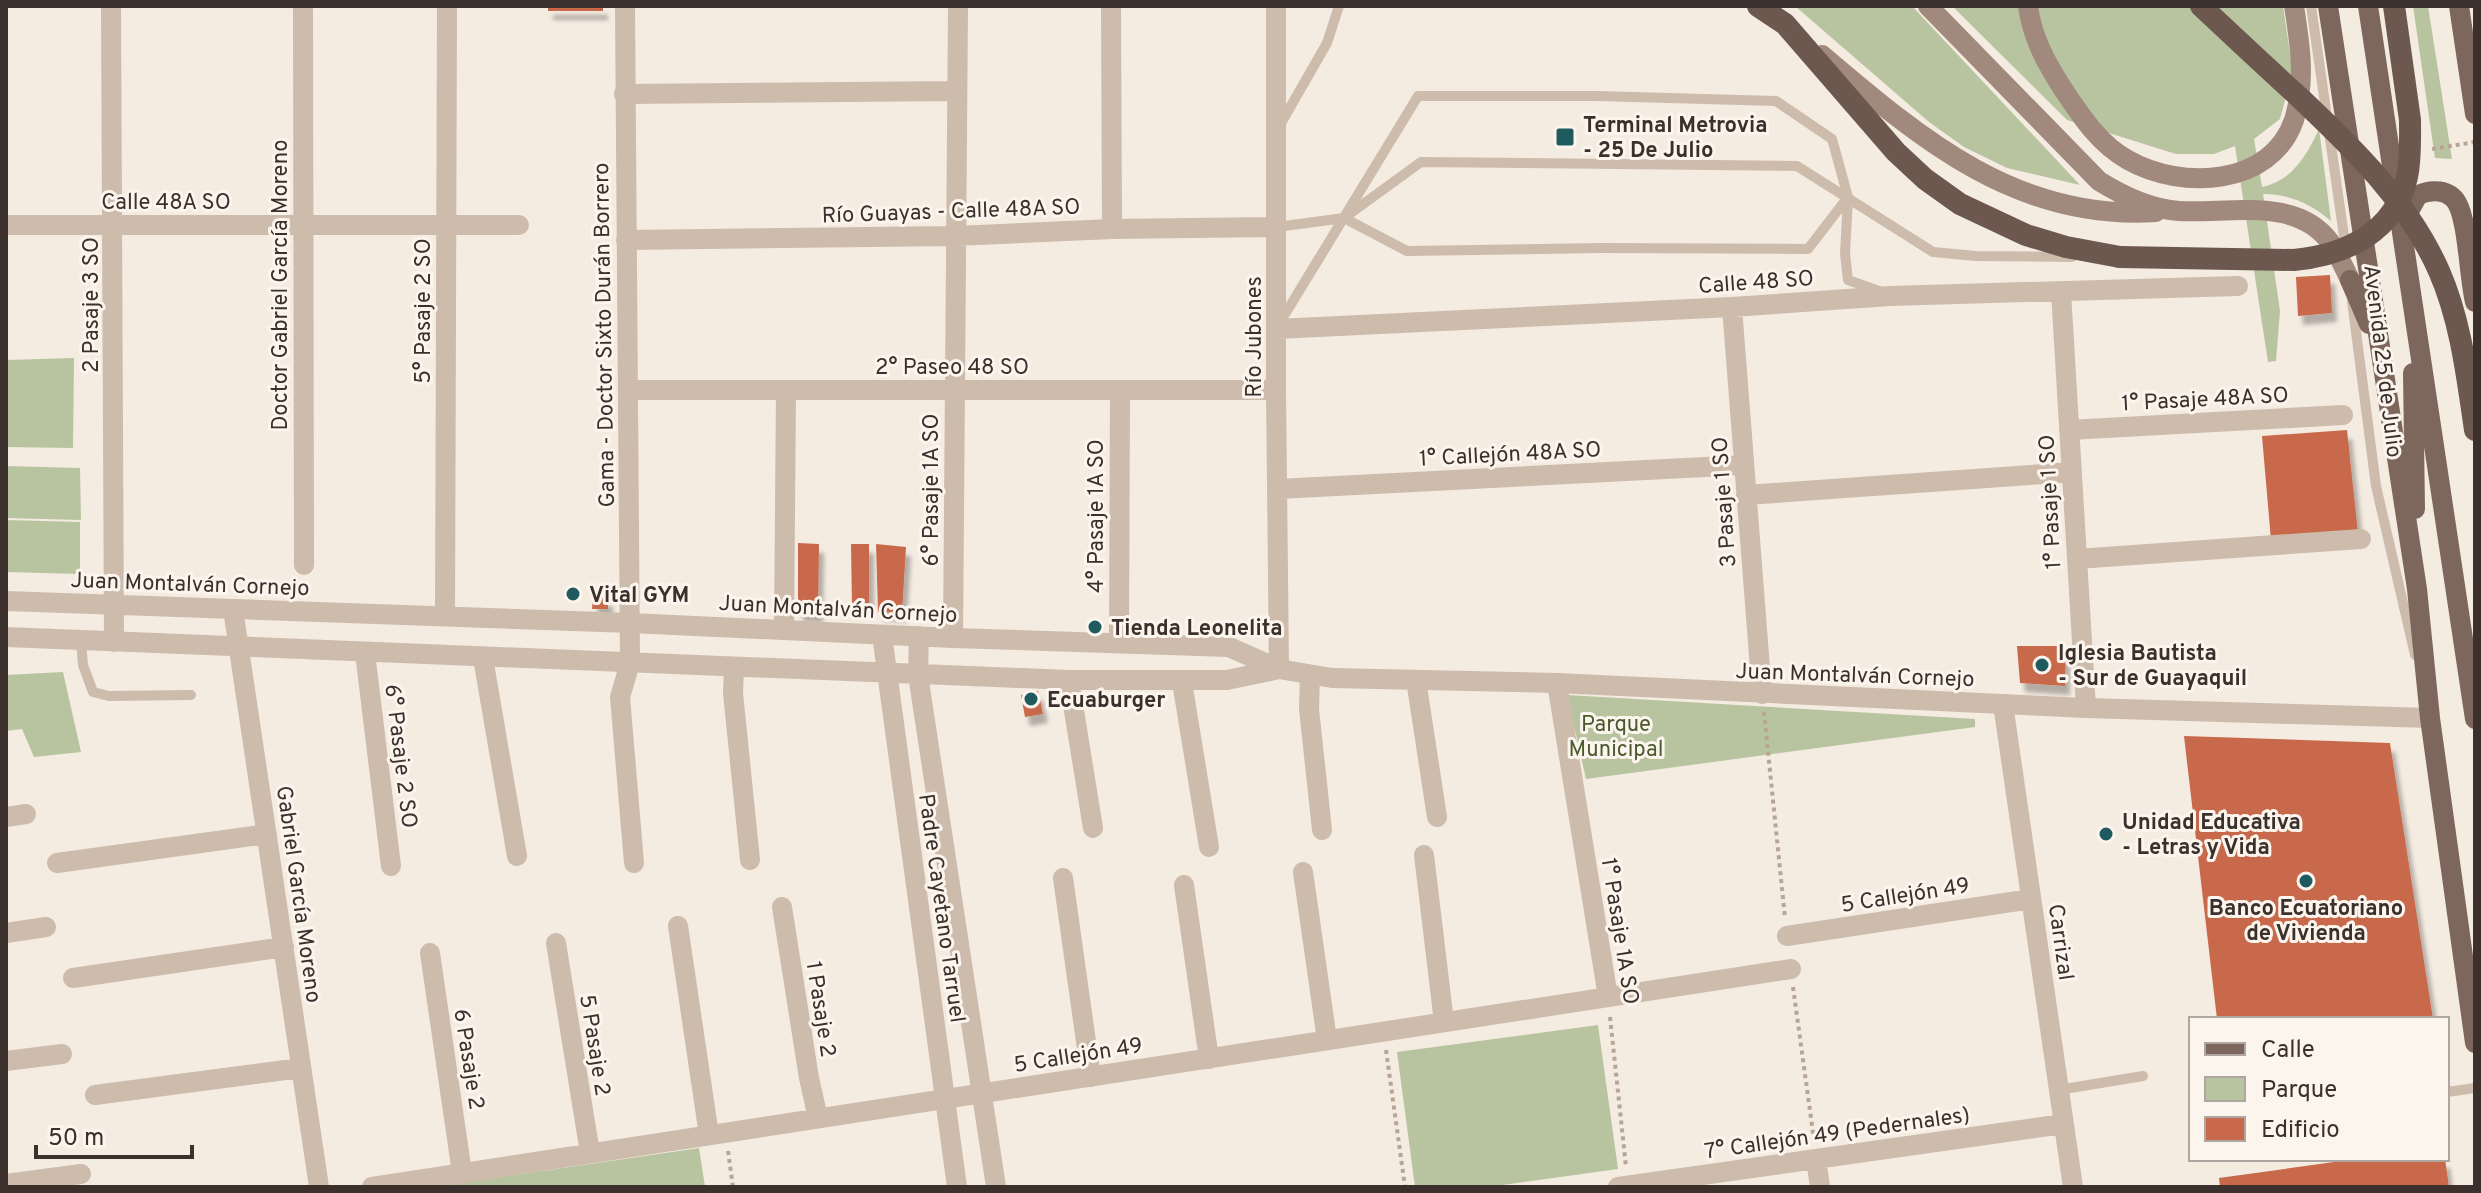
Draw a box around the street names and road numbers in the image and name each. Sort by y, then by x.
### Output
street label: Doctor Gabriel García Moreno [268,139,295,431]
street label: Gama - Doctor Sixto Durán Borrero [589,162,622,508]
street label: Calle 48A SO [101,190,231,217]
street label: Río Guayas - Calle 48A SO [821,194,1081,231]
street label: 2 Pasaje 3 SO [79,237,106,373]
street label: 5° Pasaje 2 SO [411,238,438,384]
street label: Avenida 25 de Julio [2356,263,2407,459]
street label: Calle 48 SO [1697,266,1815,301]
street label: Río Jubones [1242,276,1269,398]
street label: 2° Paseo 48 SO [875,355,1029,382]
street label: 1° Pasaje 48A SO [2121,383,2290,418]
street label: 6° Pasaje 1A SO [919,413,946,567]
street label: 1° Pasaje 1 SO [2034,434,2069,570]
street label: 3 Pasaje 1 SO [1707,436,1744,568]
street label: 1° Callejón 48A SO [1418,437,1602,474]
street label: 4° Pasaje 1A SO [1084,439,1111,593]
street label: Juan Montalván Cornejo [70,568,310,603]
street label: Juan Montalván Cornejo [718,591,958,630]
street label: Juan Montalván Cornejo [1735,659,1975,694]
street label: 6° Pasaje 2 SO [377,683,422,830]
street label: Gabriel García Moreno [269,784,326,1005]
street label: Padre Cayetano Tarruel [911,792,970,1024]
street label: 1° Pasaje 1A SO [1594,856,1643,1007]
street label: 5 Callejón 49 [1839,873,1972,920]
street label: Carrizal [2041,902,2078,982]
street label: 1 Pasaje 2 [799,959,840,1059]
street label: 5 Pasaje 2 [572,993,615,1098]
street label: 6 Pasaje 2 [446,1007,489,1112]
street label: 5 Callejón 49 [1012,1033,1145,1080]
street label: 7° Callejón 49 (Pedernales) [1703,1102,1972,1166]

